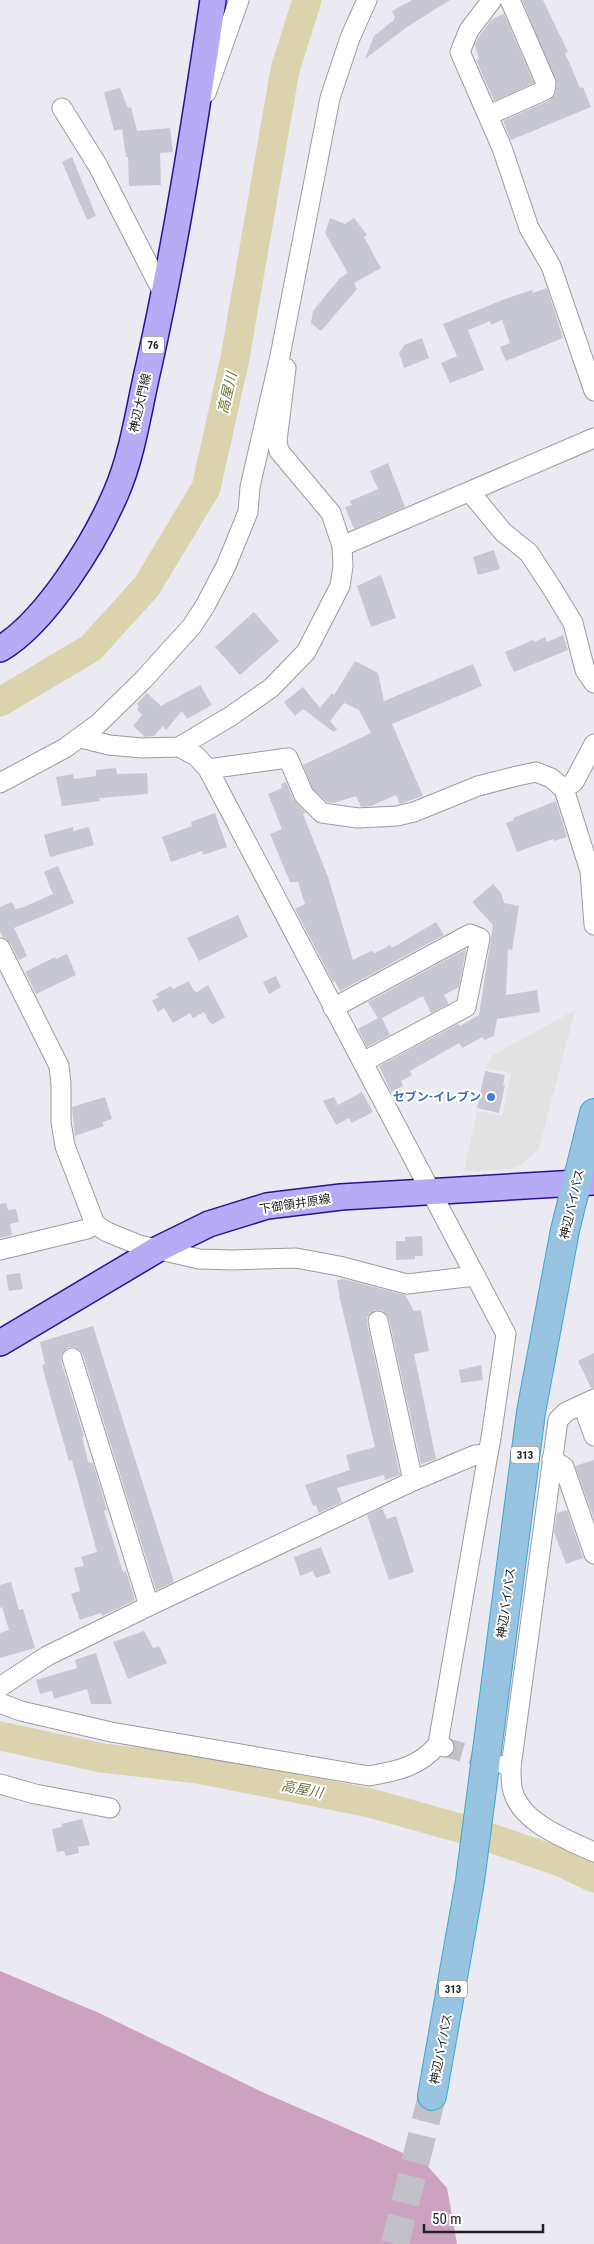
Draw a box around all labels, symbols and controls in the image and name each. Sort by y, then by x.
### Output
road number: 76 [142,336,164,354]
water label: 高屋川 [214,369,240,415]
street label: 神辺大門線 [126,372,154,434]
place label: セブン-イレブン [393,1090,481,1104]
marker: セブン-イレブン [485,1091,497,1103]
street label: 神辺バイパス [557,1167,587,1241]
street label: 下御領井原線 [258,1191,332,1217]
road number: 313 [511,1446,539,1464]
street label: 神辺バイパス [494,1566,518,1640]
water label: 高屋川 [280,1777,326,1801]
road number: 313 [439,1980,467,1998]
street label: 神辺バイパス [427,2012,455,2086]
scale bar [424,2202,543,2234]
text: 50 m [432,2210,462,2228]

